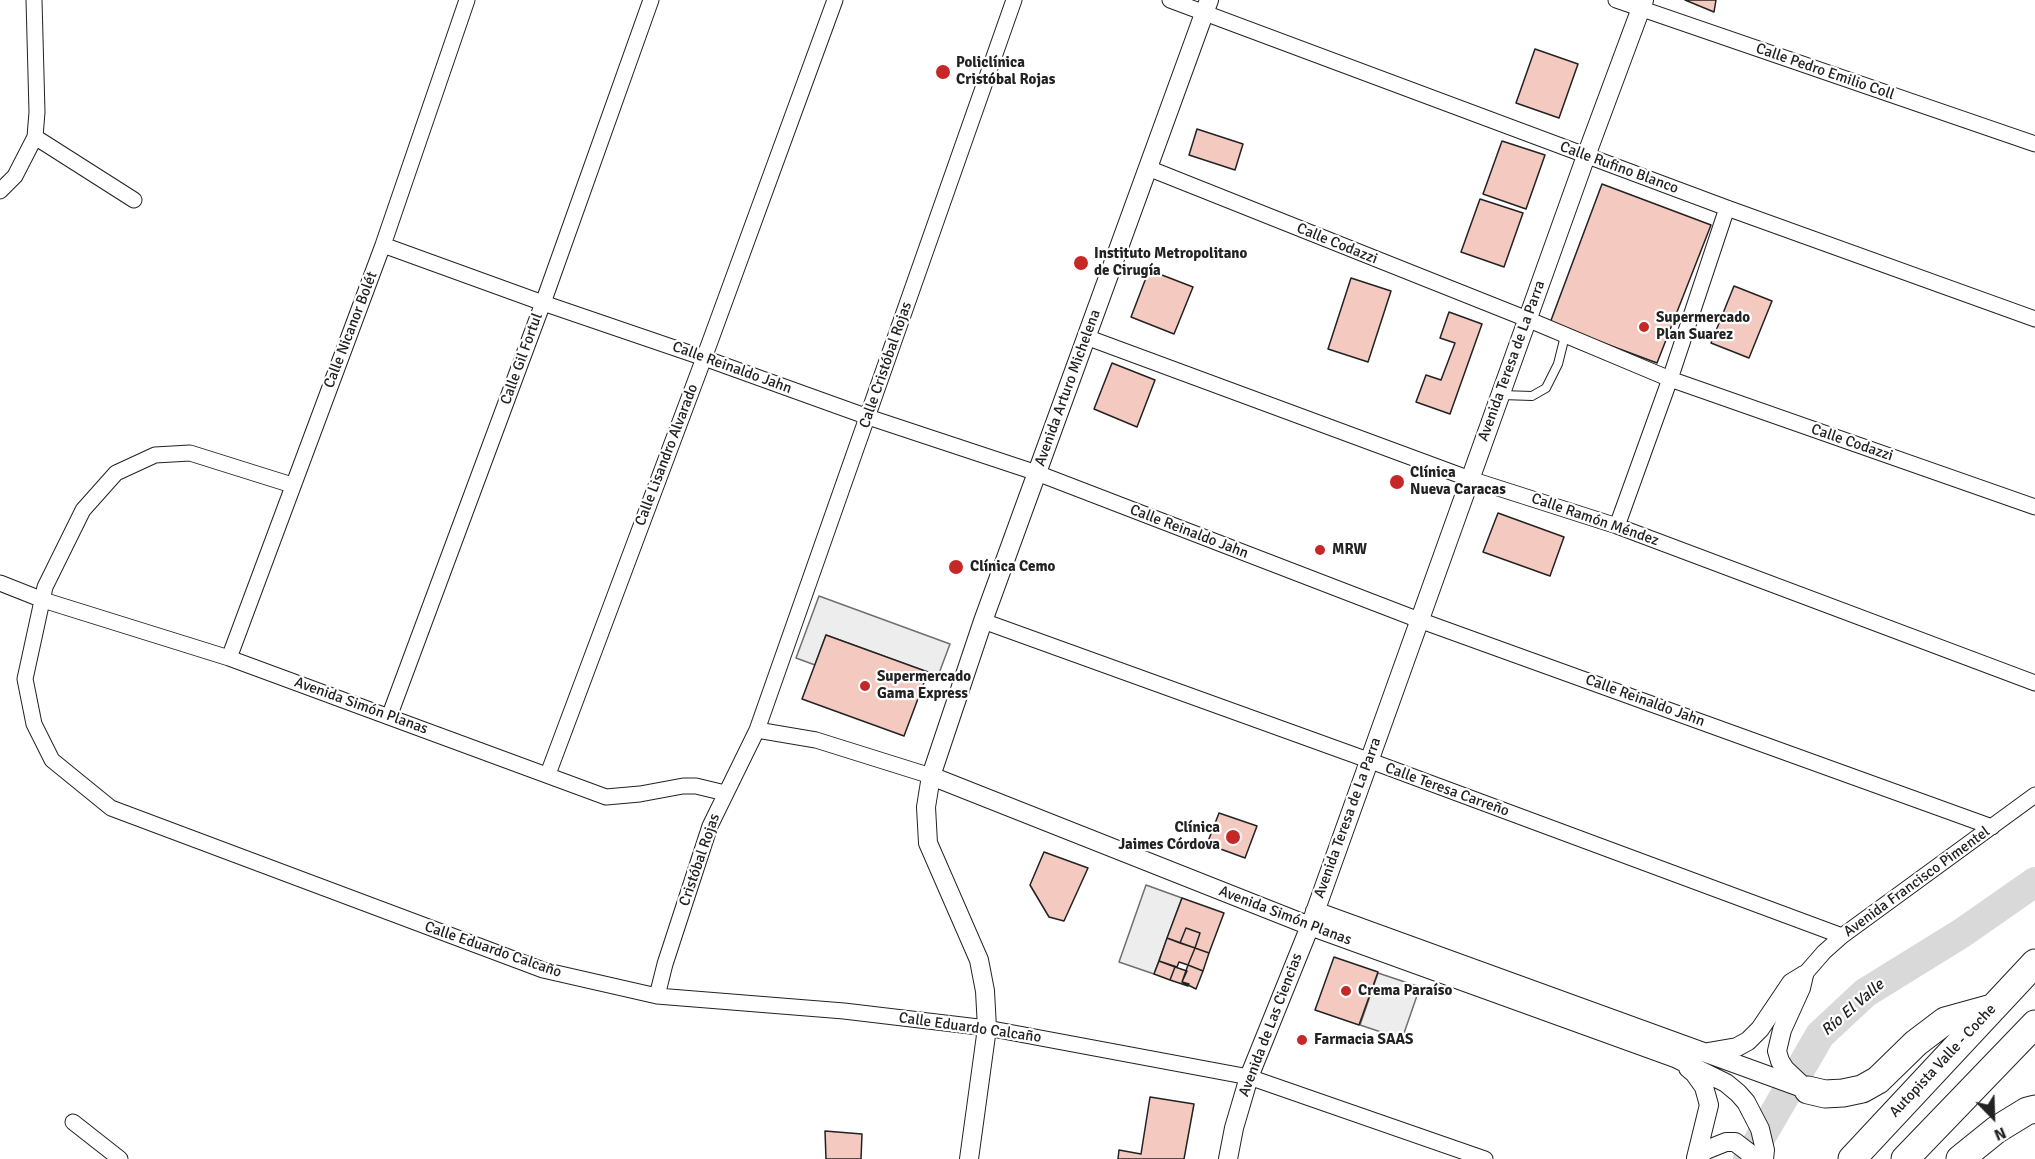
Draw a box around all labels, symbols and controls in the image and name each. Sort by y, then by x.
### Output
street label: Calle Pedro Emilio Coll [1753,40,1897,104]
place label: Policlínica Cristóbal Rojas [956,54,1055,89]
marker: Policlínica Cristóbal Rojas [934,63,952,81]
street label: Calle Rufino Blanco [1557,138,1681,198]
street label: Calle Codazzi [1294,220,1380,268]
place label: Instituto Metropolitano de Cirugía [1094,245,1247,280]
marker: Instituto Metropolitano de Cirugía [1072,254,1090,272]
street label: Calle Nicanor Bolét [320,269,382,391]
street label: Avenida Teresa de La Parra [1475,278,1549,444]
street label: Calle Cristóbal Rojas [856,299,916,431]
street label: Avenida Arturo Michelena [1031,307,1105,469]
place label: Supermercado Plan Suarez [1656,309,1750,344]
street label: Calle Gil Fortul [497,311,547,407]
marker: Supermercado Plan Suarez [1637,320,1651,334]
street label: Calle Reinaldo Jahn [670,338,794,398]
street label: Calle Lisandro Alvarado [632,382,702,528]
street label: Calle Codazzi [1809,421,1895,465]
place label: Clínica Nueva Caracas [1410,464,1506,499]
marker: Clínica Nueva Caracas [1388,473,1406,491]
street label: Calle Ramón Méndez [1529,490,1661,550]
street label: Calle Reinaldo Jahn [1127,501,1251,563]
place label: MRW [1332,541,1367,559]
marker: MRW [1313,543,1327,557]
marker: Clínica Cemo [947,558,965,576]
place label: Clínica Cemo [970,558,1055,576]
place label: Supermercado Gama Express [877,668,971,703]
street label: Calle Reinaldo Jahn [1583,671,1707,731]
street label: Avenida Simón Planas [292,673,430,739]
marker: Supermercado Gama Express [858,679,872,693]
street label: Avenida Teresa de La Parra [1311,735,1385,901]
street label: Calle Teresa Carreño [1383,759,1511,821]
street label: Cristóbal Rojas [676,811,724,909]
place label: Clínica Jaimes Córdova [1118,819,1220,854]
street label: Avenida Francisco Pimentel [1841,823,1993,941]
marker: Clínica Jaimes Córdova [1224,828,1242,846]
street label: Avenida Simón Planas [1216,882,1354,950]
street label: Calle Eduardo Calcaño [422,918,564,982]
street label: Avenida de Las Ciencias [1235,951,1307,1099]
water label: Río El Valle [1818,976,1888,1040]
place label: Crema Paraíso [1358,982,1452,1000]
marker: Crema Paraíso [1339,984,1353,998]
street label: Autopista Valle - Coche [1886,1001,2000,1121]
street label: Calle Eduardo Calcaño [898,1009,1042,1047]
place label: Farmacia SAAS [1314,1031,1413,1049]
marker: Farmacia SAAS [1295,1033,1309,1047]
north arrow [1963,1087,2023,1147]
text: N [1991,1122,2009,1145]

